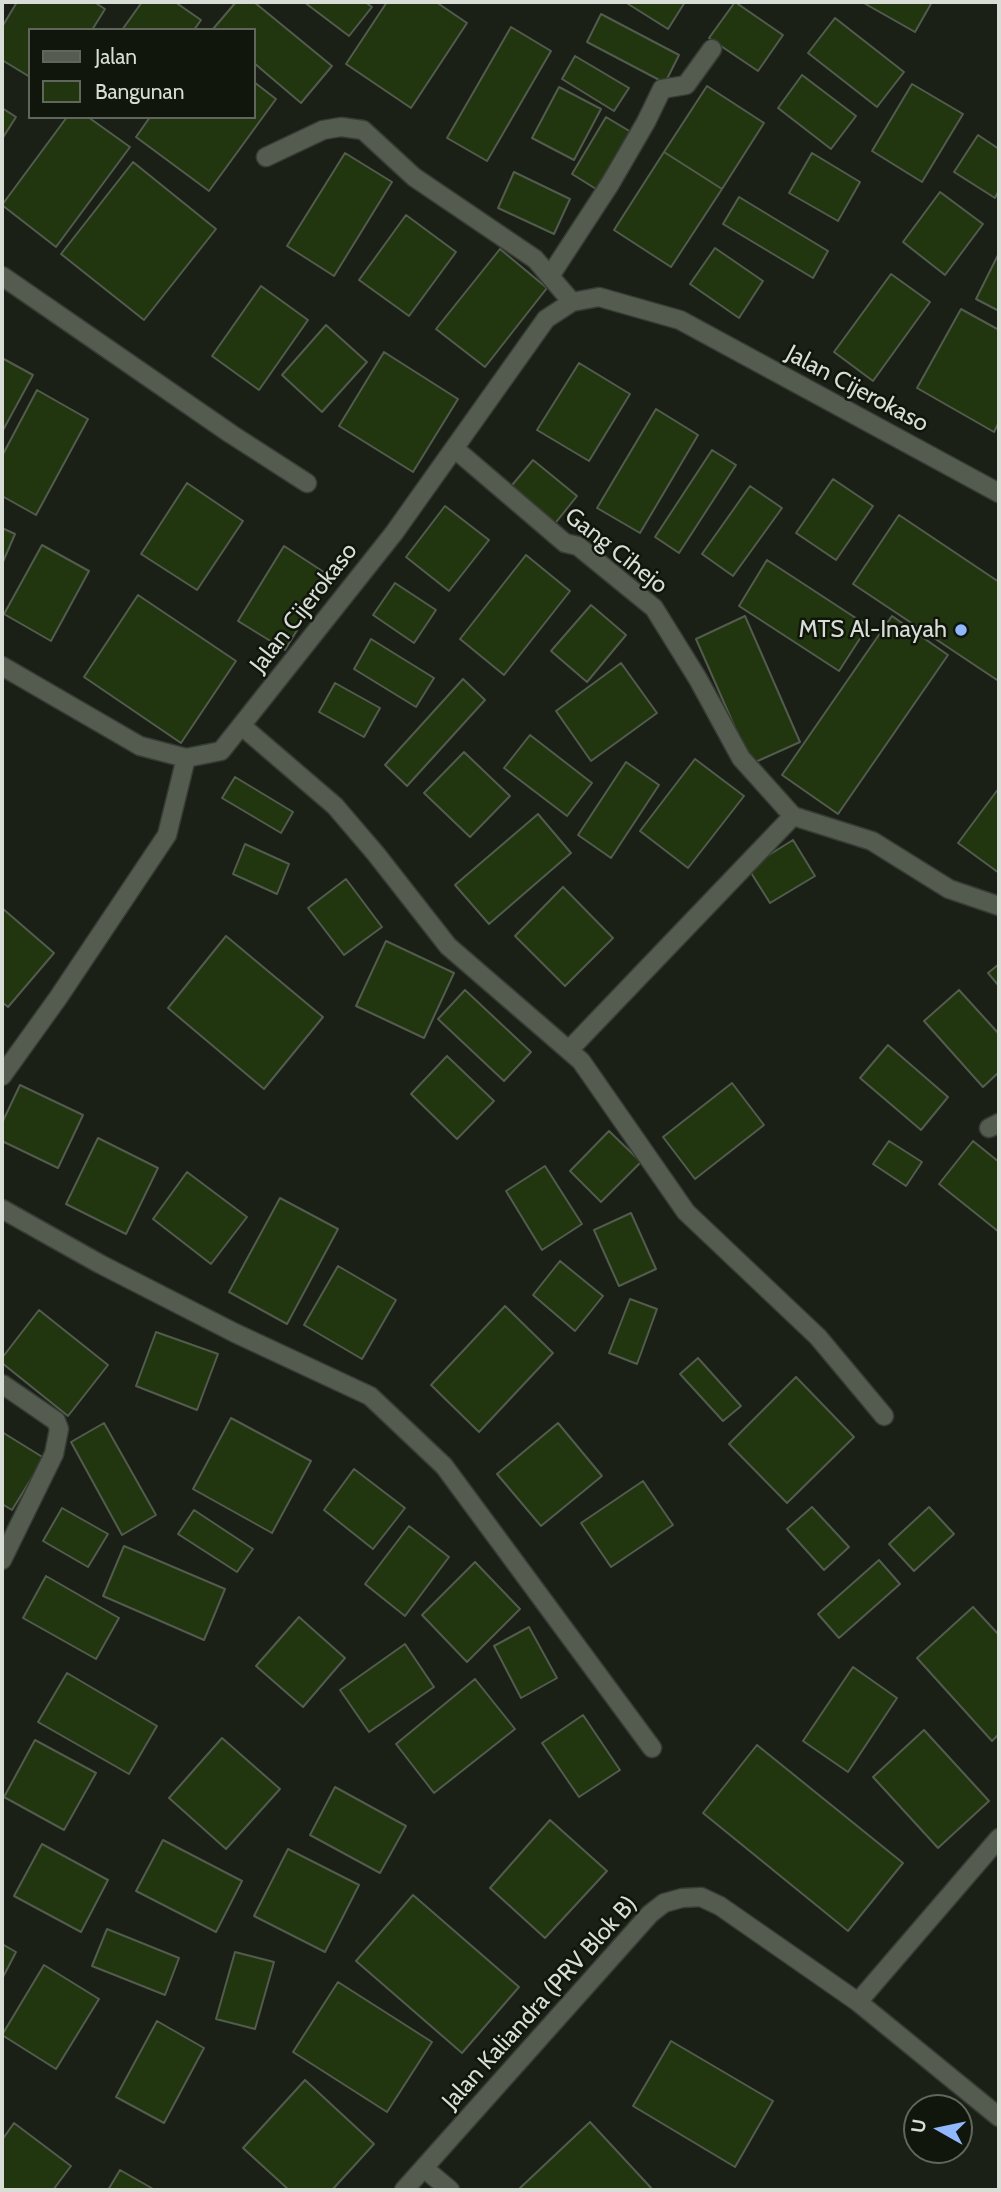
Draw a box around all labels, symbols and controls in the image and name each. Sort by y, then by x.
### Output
legend [28,28,256,119]
text: Jalan [95,44,137,69]
text: Bangunan [95,79,184,104]
street label: Jalan Cijerokaso [781,339,933,439]
street label: Gang Cihejo [559,502,673,600]
street label: Jalan Cijerokaso [244,537,364,679]
place label: MTS Al-Inayah [799,616,947,644]
marker: MTS Al-Inayah [953,622,969,638]
street label: Jalan Kaliandra (PRV Blok B) [436,1890,644,2116]
north arrow [903,2094,973,2164]
text: U [906,2117,931,2134]

